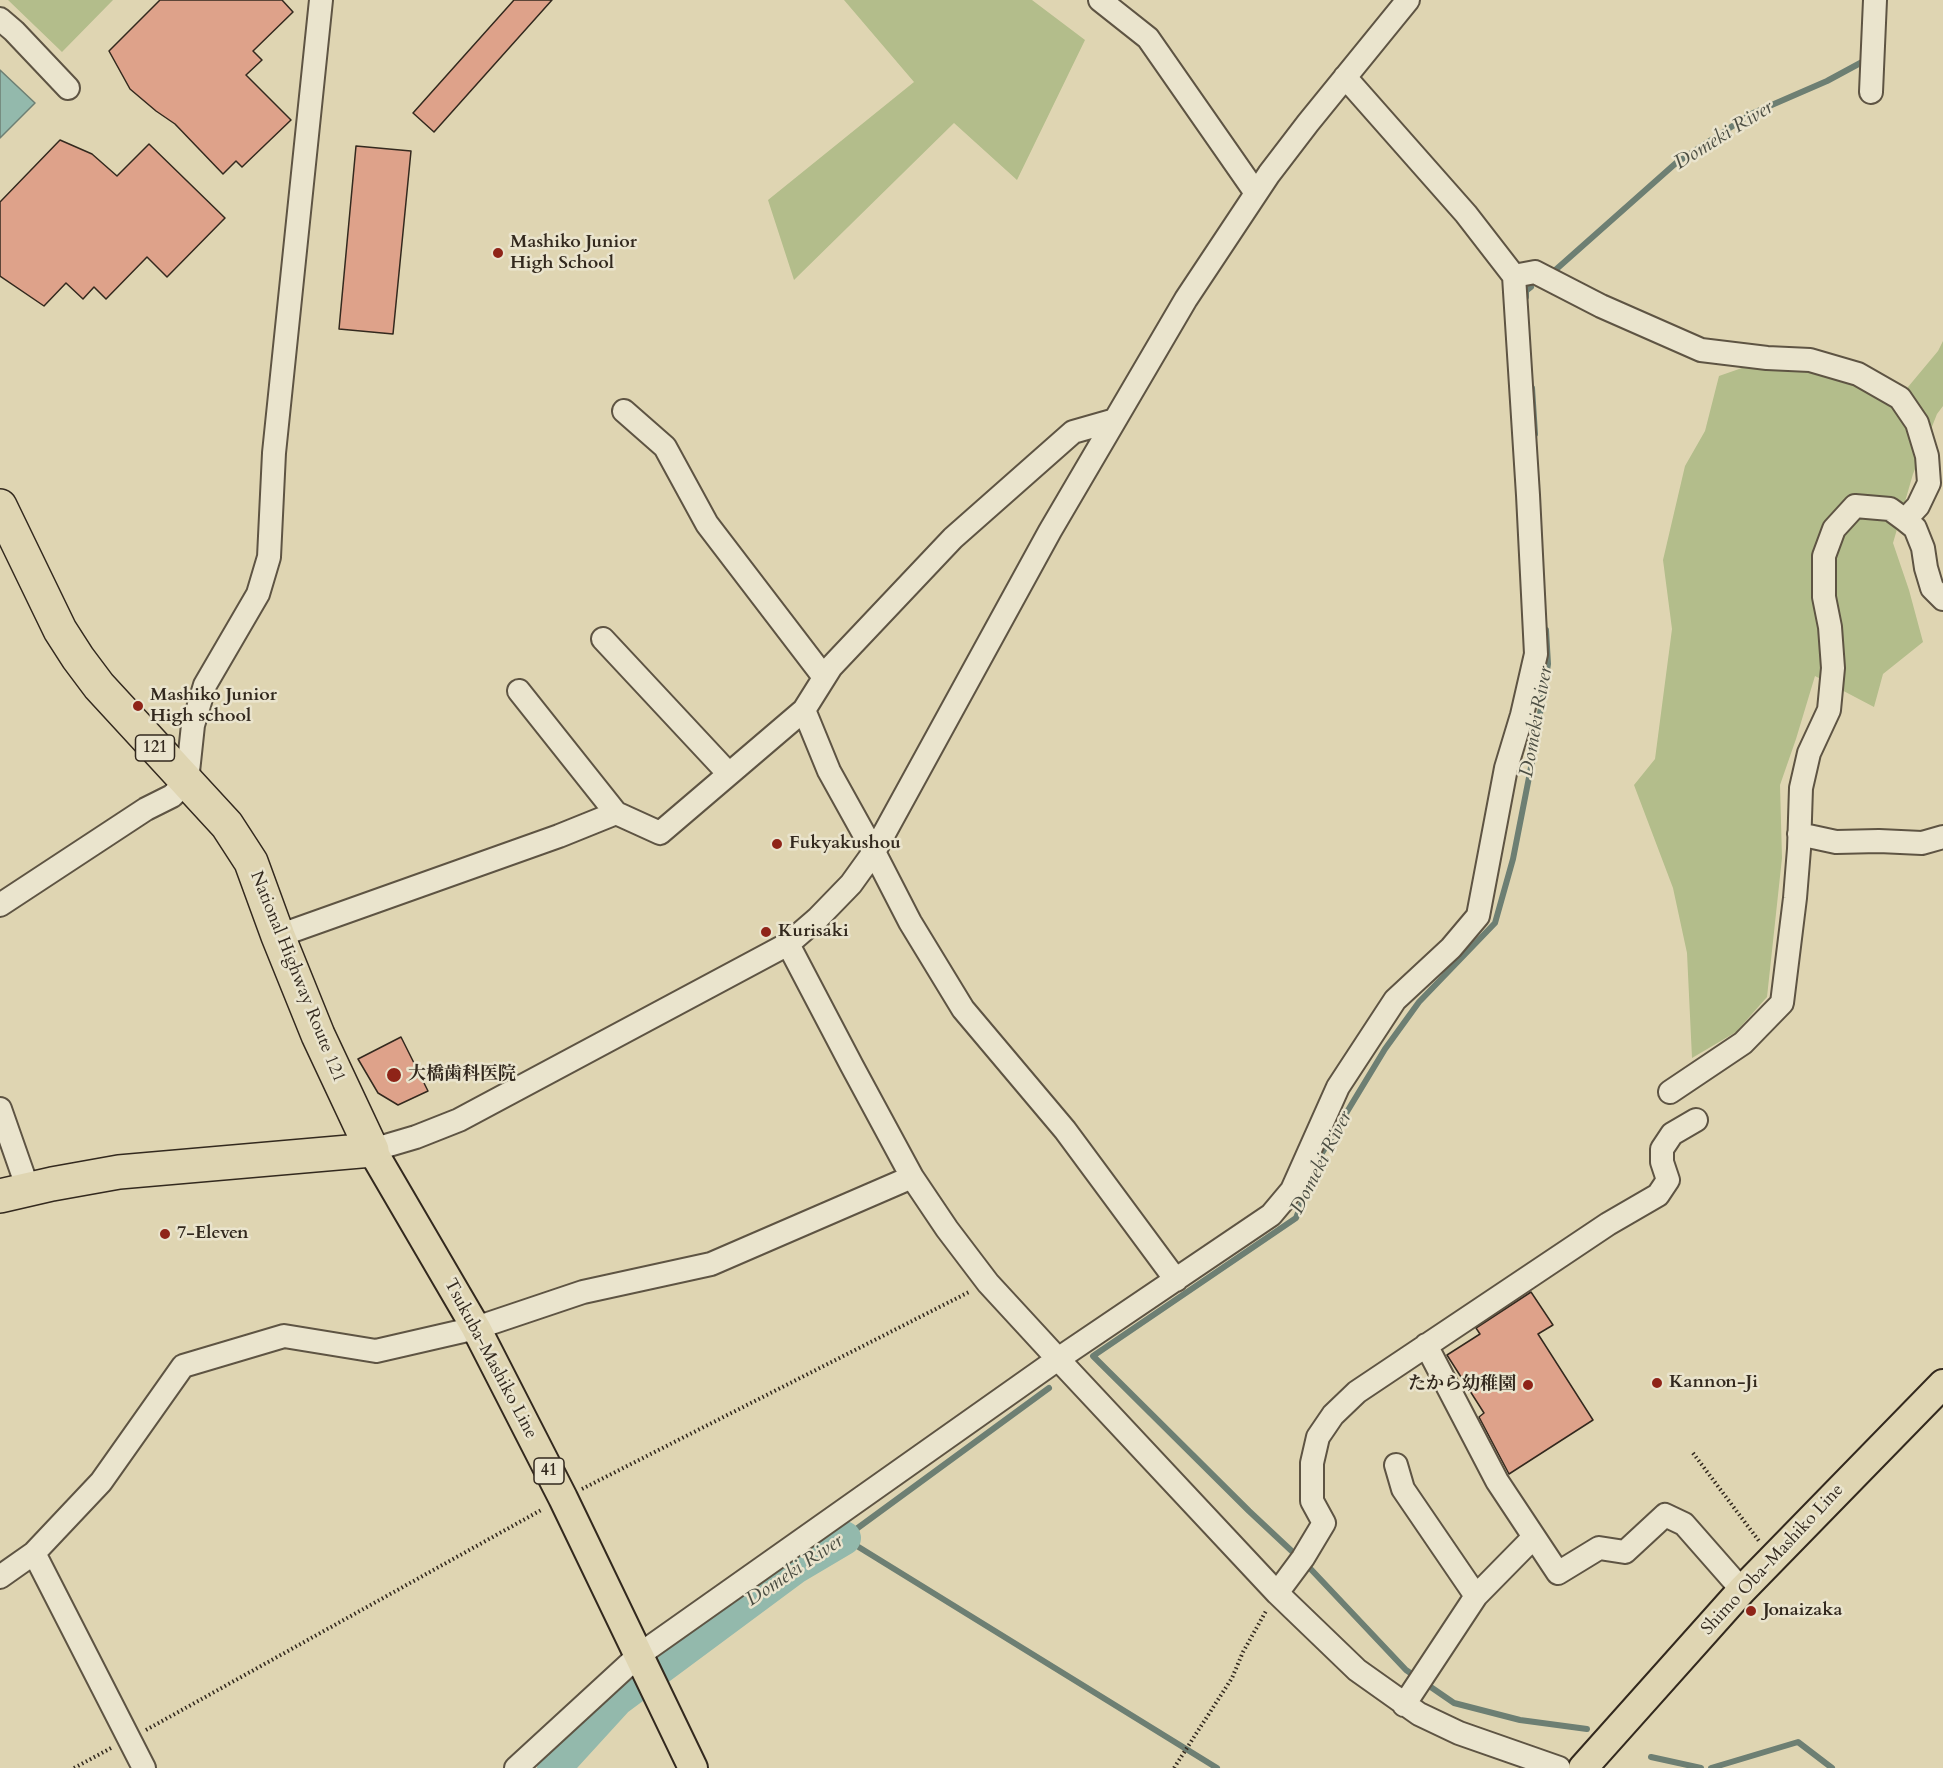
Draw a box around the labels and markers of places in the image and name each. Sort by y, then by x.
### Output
place label: Mashiko Junior High School [510,232,637,274]
marker: Mashiko Junior High School [491,246,505,260]
place label: Mashiko Junior High school [150,685,277,728]
marker: Mashiko Junior High school [131,699,145,713]
place label: Fukyakushou [789,833,901,855]
marker: Fukyakushou [770,837,784,851]
place label: Kurisaki [778,921,849,943]
marker: Kurisaki [759,925,773,939]
place label: 大橋歯科医院 [408,1064,516,1086]
marker: 大橋歯科医院 [385,1066,403,1084]
place label: 7-Eleven [177,1223,249,1245]
marker: 7-Eleven [158,1227,172,1241]
place label: Kannon-Ji [1669,1372,1758,1394]
place label: たから幼稚園 [1408,1374,1516,1396]
marker: Kannon-Ji [1650,1376,1664,1390]
marker: たから幼稚園 [1521,1378,1535,1392]
place label: Jonaizaka [1763,1600,1842,1622]
marker: Jonaizaka [1744,1604,1758,1618]

